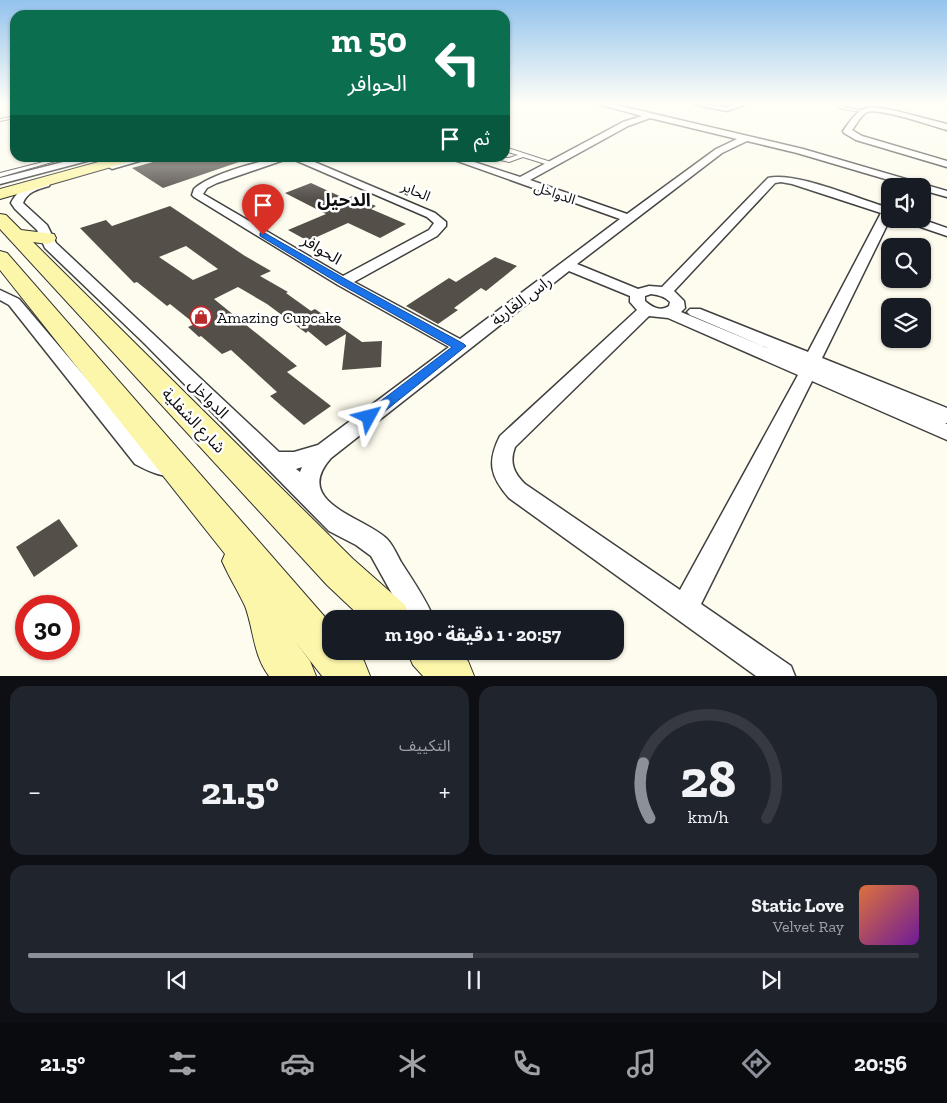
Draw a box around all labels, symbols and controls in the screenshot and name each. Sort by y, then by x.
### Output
text: 50 m [331,19,407,61]
icon: left [425,30,490,95]
text: الحوافر [348,70,407,97]
icon: arrive [436,125,464,153]
text: ثم [474,127,490,150]
street label: الحاير [398,177,433,205]
map controls [881,178,931,348]
button: sound [881,178,931,228]
street label: الدواخل [532,179,578,208]
pin [242,184,284,235]
district label: الدحيل [317,189,371,211]
icon: arrive [249,191,277,219]
street label: الحوافر [298,230,345,269]
button: search [881,238,931,288]
street label: راس الغارية [487,271,555,329]
button: layers [881,298,931,348]
shop icon: Amazing Cupcake [189,305,213,329]
place label: Amazing Cupcake [217,308,341,327]
street label: الدواخل [185,374,233,422]
street label: شارع الشفلية [156,384,229,459]
position arrow [342,390,394,442]
speed limit sign: 30 [15,595,80,660]
text: 20:57 · 1 دقيقة · 190 m [385,623,561,646]
text: التكييف [399,736,451,755]
text: 28 [680,748,736,810]
text: 21.5° [201,768,279,814]
text: − [28,775,41,808]
text: + [439,775,451,808]
text: km/h [687,806,728,828]
text: Static Love [751,894,844,917]
text: Velvet Ray [773,917,844,936]
icon: previous [163,966,191,994]
icon: pause [460,966,488,994]
icon: next [757,966,785,994]
icon: filters [165,1046,200,1081]
icon: car [280,1046,315,1081]
icon: climate [395,1046,430,1081]
icon: phone [509,1046,544,1081]
icon: music [624,1046,659,1081]
icon: directions [739,1046,774,1081]
text: 21.5° [40,1050,85,1077]
text: 20:56 [854,1050,907,1077]

